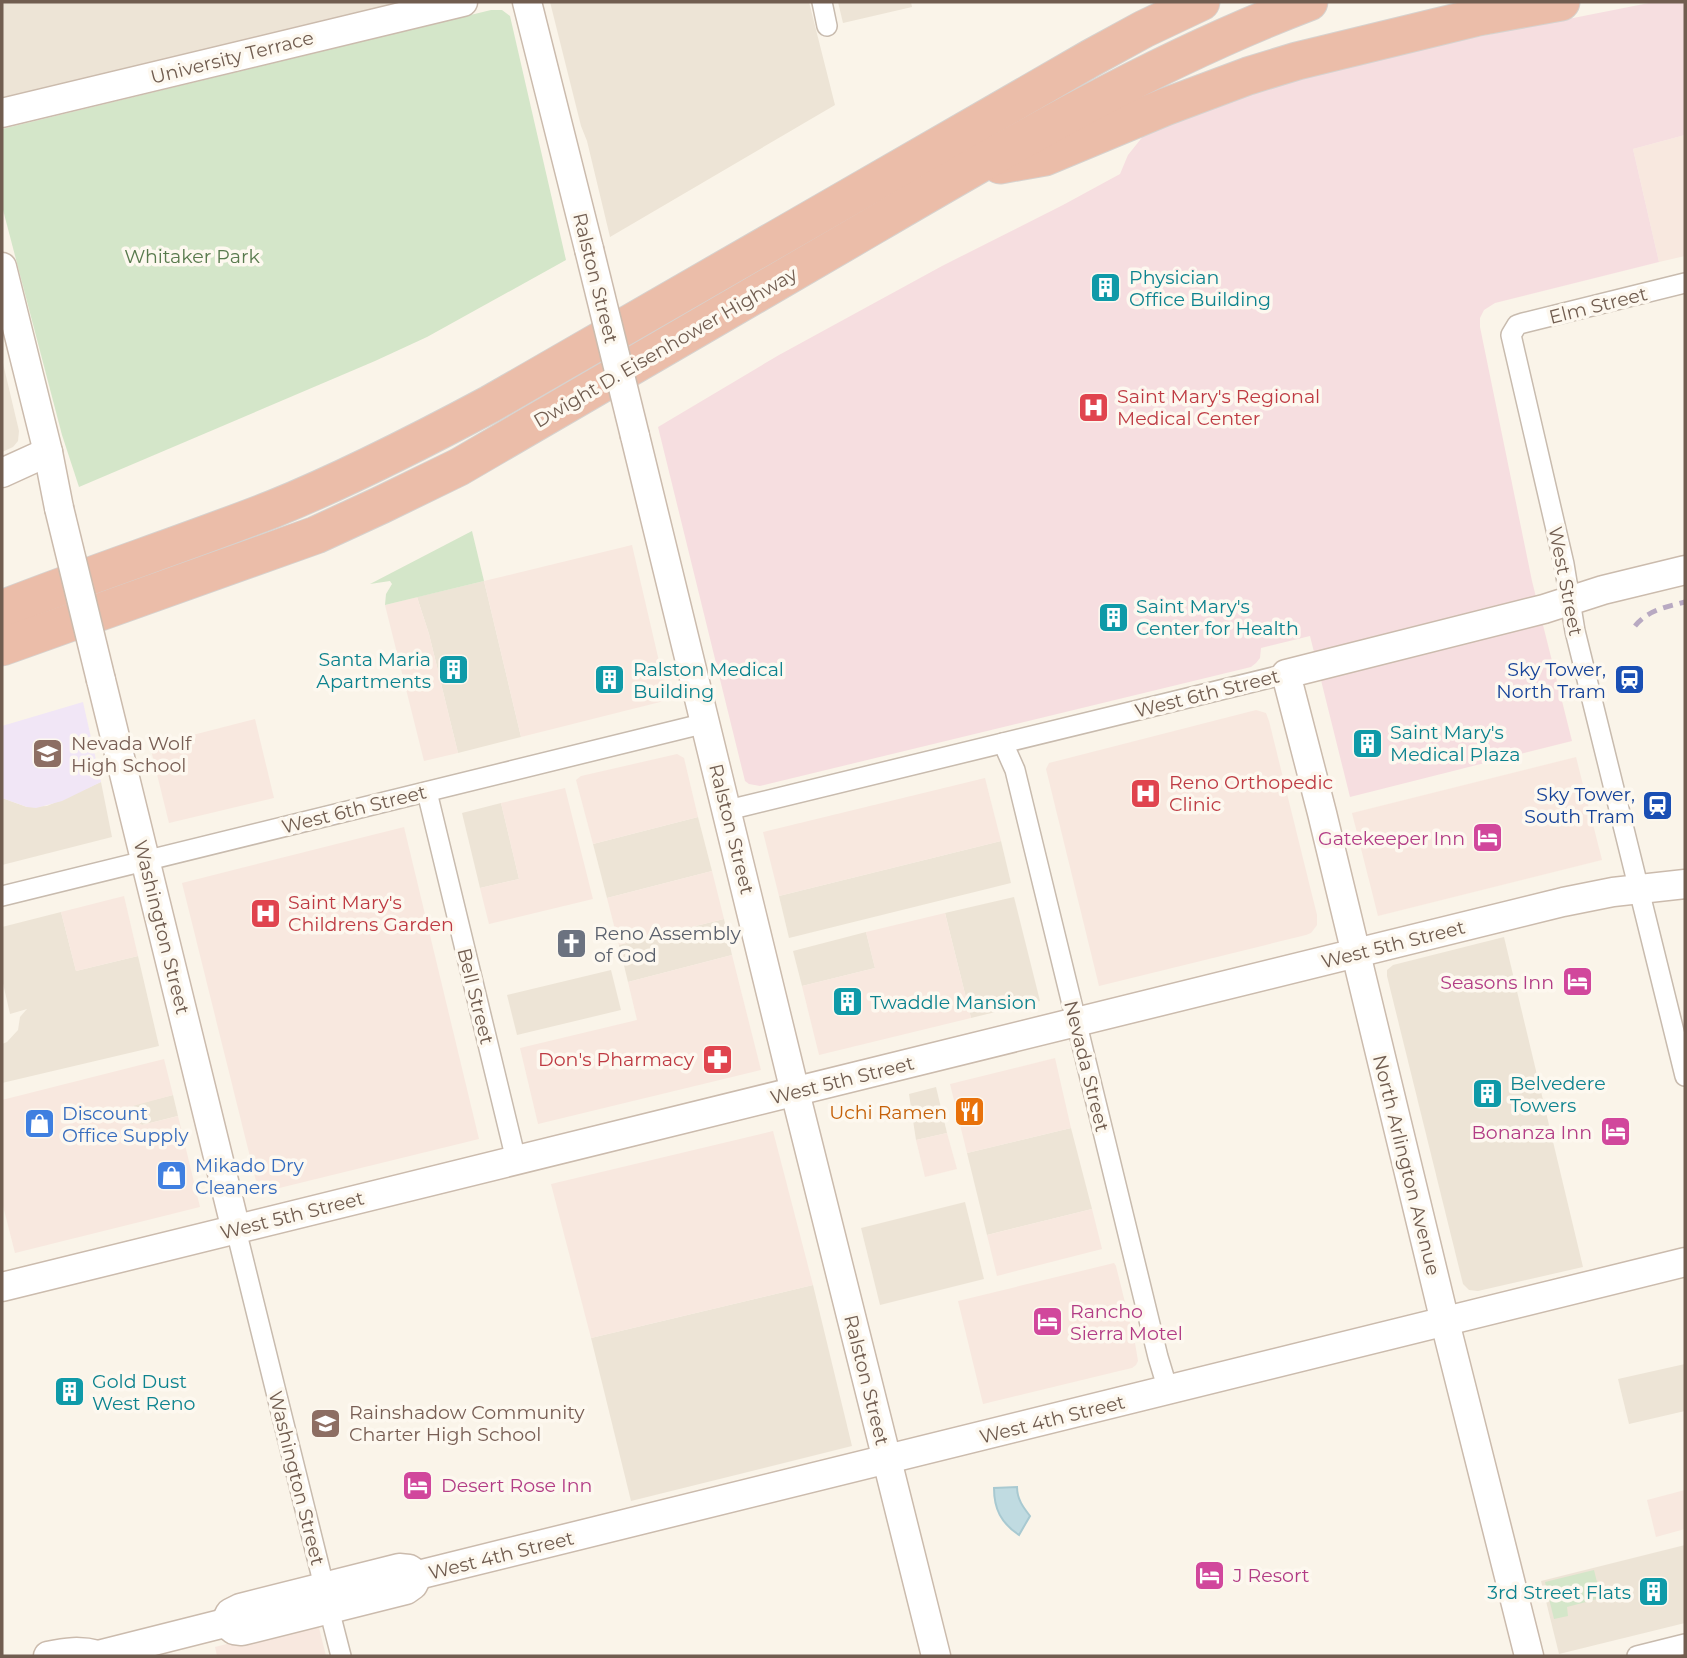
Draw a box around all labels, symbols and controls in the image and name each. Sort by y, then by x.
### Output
street label: University Terrace [148,26,316,89]
street label: Ralston Street [568,210,623,346]
park label: Whitaker Park [124,245,260,268]
street label: Dwight D. Eisenhower Highway [529,262,802,433]
place label: Physician Office Building [1129,266,1271,311]
building icon: Physician Office Building [1089,271,1123,305]
street label: Elm Street [1547,282,1650,329]
place label: Saint Mary's Regional Medical Center [1117,385,1320,430]
hospital icon: Saint Mary's Regional Medical Center [1077,390,1111,424]
street label: West Street [1544,524,1587,638]
place label: Saint Mary's Center for Health [1136,595,1299,640]
building icon: Saint Mary's Center for Health [1096,600,1130,634]
place label: Santa Maria Apartments [316,648,431,693]
building icon: Santa Maria Apartments [437,653,471,687]
place label: Ralston Medical Building [633,658,784,703]
place label: Sky Tower, North Tram [1496,658,1606,703]
building icon: Ralston Medical Building [593,663,627,697]
station icon: Sky Tower, North Tram [1612,663,1646,697]
street label: West 6th Street [1133,664,1282,723]
place label: Saint Mary's Medical Plaza [1390,721,1521,766]
building icon: Saint Mary's Medical Plaza [1350,726,1384,760]
place label: Nevada Wolf High School [71,732,193,777]
school or university icon: Nevada Wolf High School [31,737,65,771]
street label: Ralston Street [704,761,759,897]
place label: Reno Orthopedic Clinic [1169,771,1333,816]
hospital icon: Reno Orthopedic Clinic [1129,776,1163,810]
street label: West 6th Street [280,780,429,839]
place label: Sky Tower, South Tram [1524,783,1635,828]
station icon: Sky Tower, South Tram [1641,788,1675,822]
hotel icon: Gatekeeper Inn [1471,821,1505,855]
place label: Gatekeeper Inn [1318,827,1465,850]
street label: Washington Street [129,838,194,1017]
place label: Saint Mary's Childrens Garden [288,891,454,936]
hospital icon: Saint Mary's Childrens Garden [248,896,282,930]
street label: West 5th Street [1319,915,1468,973]
place label: Reno Assembly of God [594,922,742,967]
church icon: Reno Assembly of God [554,927,588,961]
street label: Bell Street [452,946,499,1047]
hotel icon: Seasons Inn [1560,965,1594,999]
place label: Seasons Inn [1440,971,1554,994]
building icon: Twaddle Mansion [830,985,864,1019]
place label: Twaddle Mansion [870,991,1036,1014]
street label: Nevada Street [1059,998,1114,1134]
pharmacy icon: Don's Pharmacy [700,1042,734,1076]
place label: Don's Pharmacy [538,1048,695,1071]
street label: West 5th Street [768,1051,917,1109]
street label: North Arlington Avenue [1368,1052,1445,1278]
place label: Belvedere Towers [1510,1072,1606,1117]
building icon: Belvedere Towers [1470,1077,1504,1111]
restaurant icon: Uchi Ramen [953,1095,987,1129]
place label: Uchi Ramen [829,1101,947,1124]
place label: Discount Office Supply [62,1102,189,1147]
shop icon: Discount Office Supply [22,1107,56,1141]
hotel icon: Bonanza Inn [1598,1115,1632,1149]
place label: Bonanza Inn [1472,1121,1592,1144]
place label: Mikado Dry Cleaners [195,1154,305,1199]
shop icon: Mikado Dry Cleaners [155,1159,189,1193]
street label: West 5th Street [218,1186,367,1244]
place label: Rancho Sierra Motel [1070,1300,1183,1345]
hotel icon: Rancho Sierra Motel [1030,1305,1064,1339]
street label: Ralston Street [839,1312,894,1448]
place label: Gold Dust West Reno [92,1370,196,1415]
building icon: Gold Dust West Reno [52,1375,86,1409]
street label: Washington Street [264,1389,329,1568]
street label: West 4th Street [977,1390,1127,1449]
place label: Rainshadow Community Charter High School [349,1401,585,1446]
school or university icon: Rainshadow Community Charter High School [309,1406,343,1440]
hotel icon: Desert Rose Inn [401,1468,435,1502]
place label: Desert Rose Inn [441,1474,592,1497]
street label: West 4th Street [426,1526,576,1585]
hotel icon: J Resort [1193,1558,1227,1592]
place label: J Resort [1232,1564,1310,1587]
building icon: 3rd Street Flats [1637,1575,1671,1609]
place label: 3rd Street Flats [1487,1581,1631,1604]

